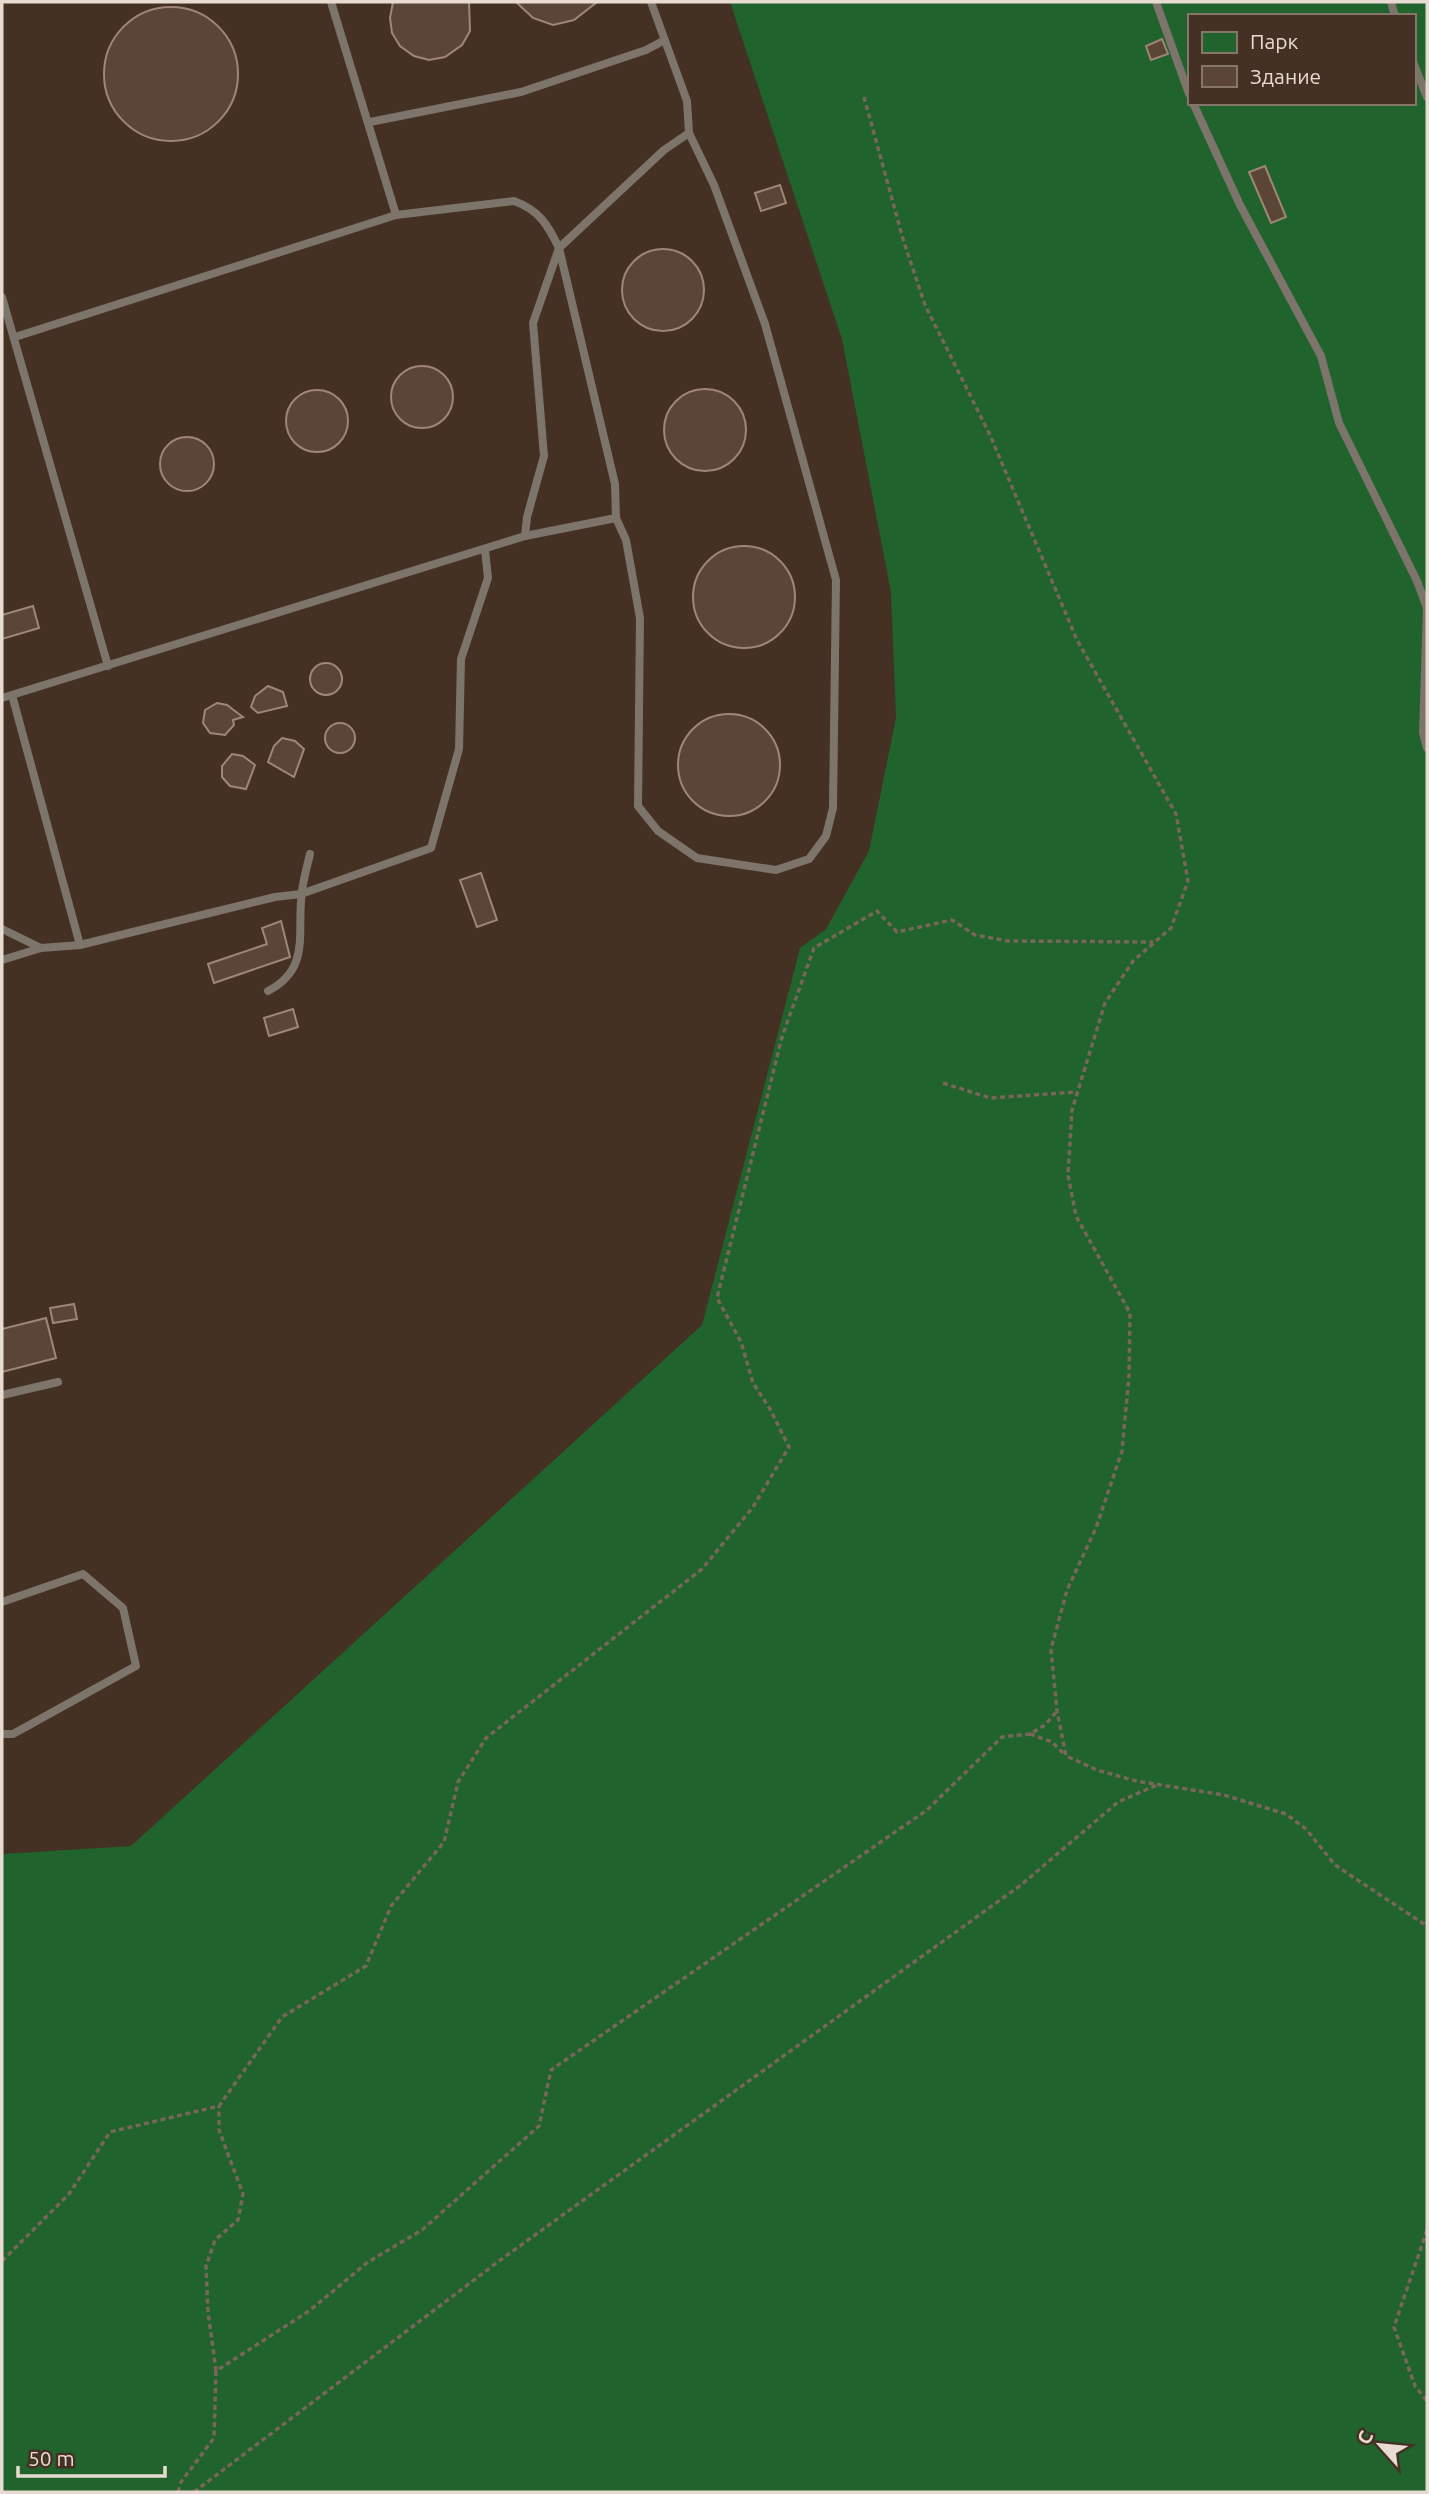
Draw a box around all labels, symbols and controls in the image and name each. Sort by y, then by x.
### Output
legend [1188,14,1415,105]
text: Парк [1250,29,1299,53]
text: Здание [1250,64,1321,88]
north arrow [1345,2410,1415,2480]
text: С [1352,2427,1377,2448]
scale bar [18,2434,164,2478]
text: 50 m [28,2446,75,2470]

